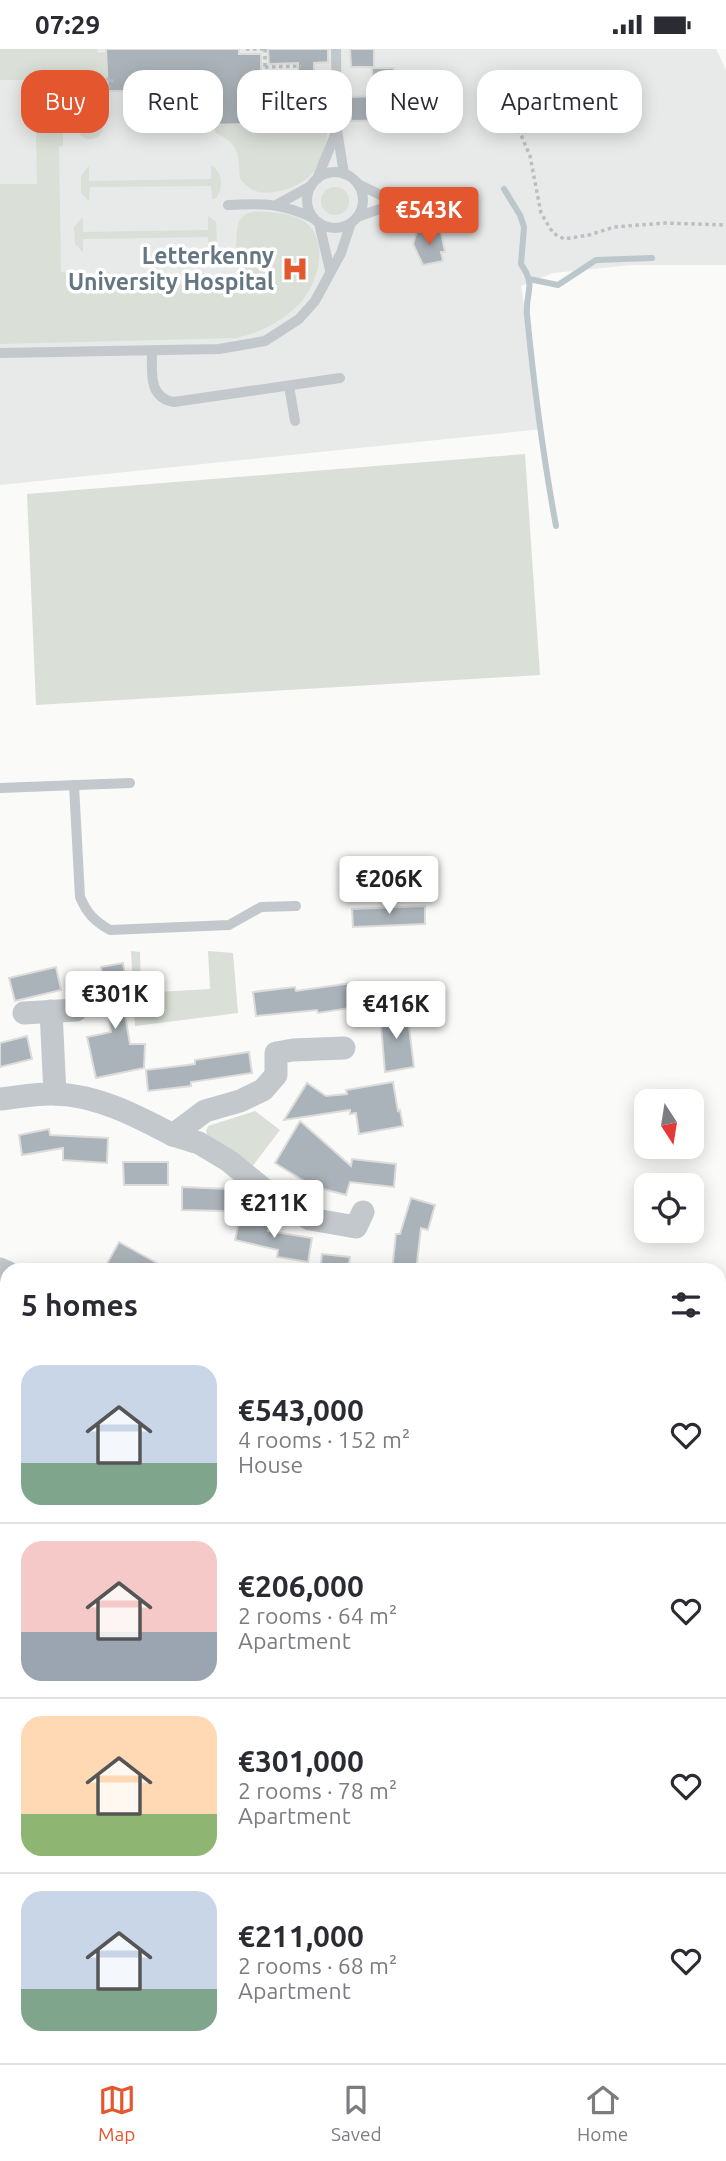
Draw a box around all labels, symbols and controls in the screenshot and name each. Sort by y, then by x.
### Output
text: 07:29 [35,10,100,39]
chip: Buy [21,70,109,133]
chip: Rent [123,70,223,133]
chip: Filters [237,70,352,133]
chip: New [366,70,463,133]
chip: Apartment [477,70,642,133]
pin: €543K [380,187,478,247]
text: €543K [395,197,463,222]
place label: Letterkenny University Hospital [68,243,274,294]
hospital icon: Letterkenny University Hospital [280,254,310,284]
pin: €206K [340,857,438,916]
text: €206K [355,866,423,891]
pin: €301K [66,971,164,1031]
text: €301K [81,981,149,1006]
pin: €416K [347,981,445,1041]
text: €416K [362,991,430,1016]
north arrow [634,1089,704,1159]
map controls [634,1089,704,1243]
button: locate [634,1173,704,1243]
pin: €211K [225,1181,323,1240]
text: €211K [240,1190,308,1215]
icon: filters [667,1286,705,1324]
text: 5 homes [21,1288,138,1322]
icon: home [77,1393,161,1477]
text: €543,000 [238,1393,364,1427]
icon: heart [667,1416,705,1454]
text: 4 rooms · 152 m² [238,1427,410,1452]
text: House [238,1452,303,1477]
icon: home [77,1569,161,1653]
text: €206,000 [238,1569,364,1603]
icon: heart [667,1592,705,1630]
text: 2 rooms · 64 m² [238,1603,397,1628]
text: Apartment [238,1628,351,1653]
icon: home [77,1744,161,1828]
text: €301,000 [238,1744,364,1778]
icon: heart [667,1767,705,1805]
text: 2 rooms · 78 m² [238,1778,397,1803]
text: Apartment [238,1803,351,1828]
icon: home [77,1919,161,2003]
text: €211,000 [238,1919,364,1953]
icon: heart [667,1942,705,1980]
text: 2 rooms · 68 m² [238,1953,397,1978]
text: Apartment [238,1978,351,2003]
tab: Map [98,2081,136,2145]
tab: Saved [331,2081,382,2145]
tab: Home [577,2081,628,2145]

